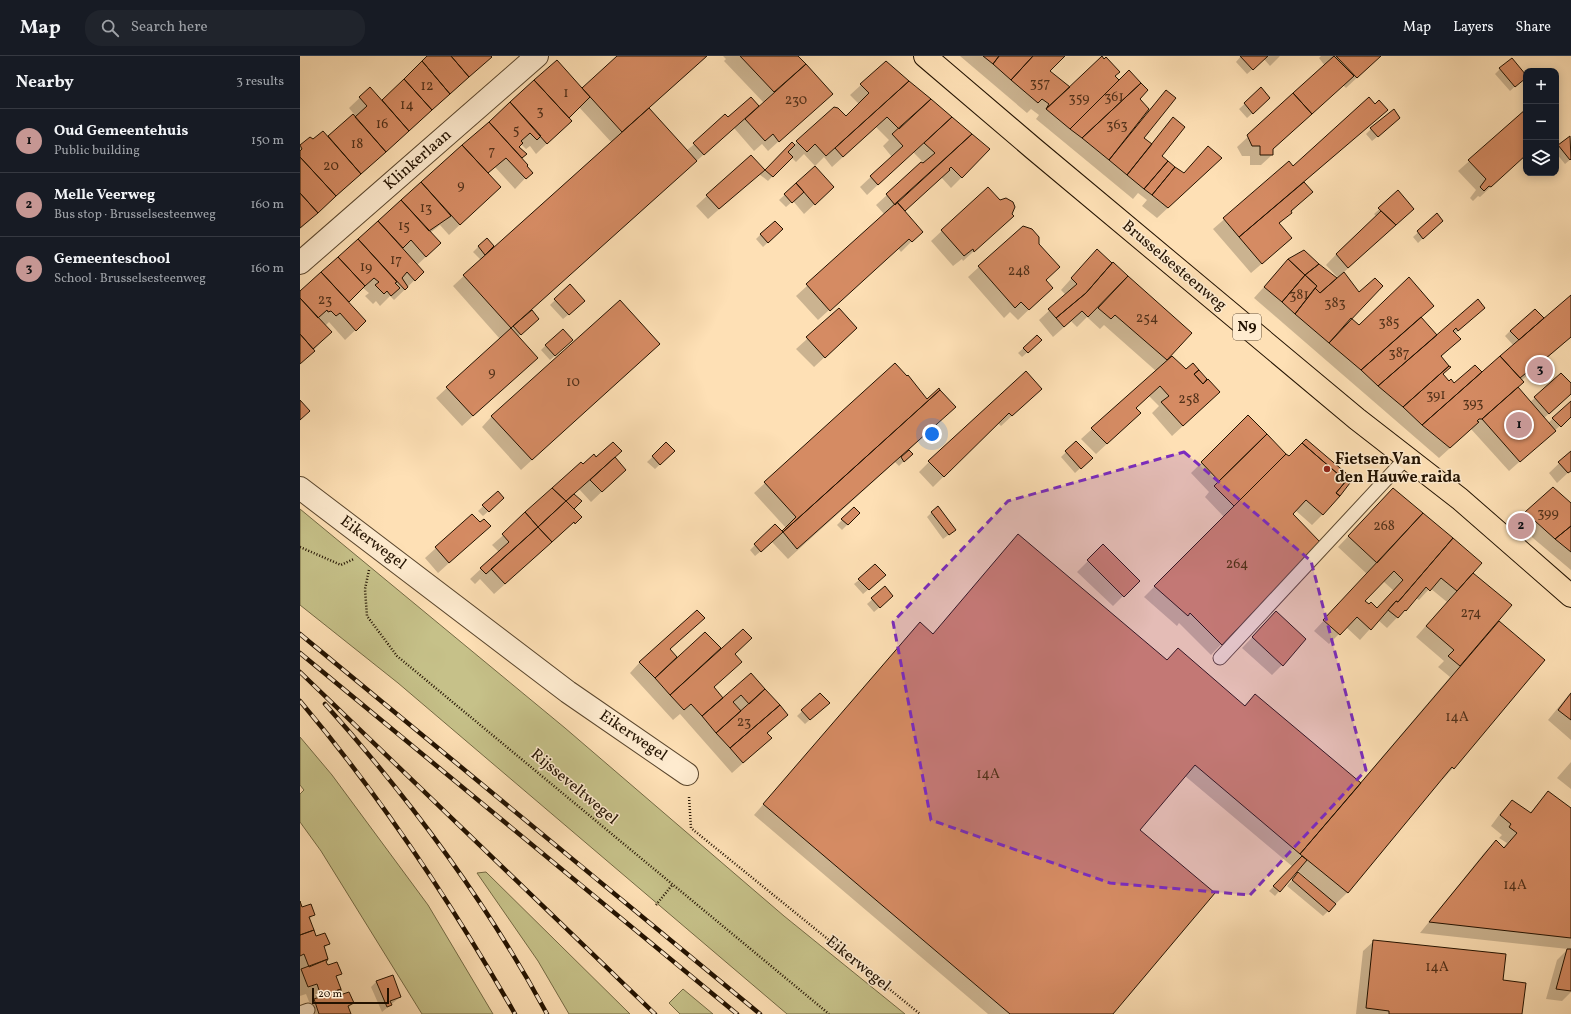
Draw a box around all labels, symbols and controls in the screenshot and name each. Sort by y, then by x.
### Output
search box [85,10,365,46]
text: Map [20,15,61,41]
icon: search [99,17,121,39]
text: Search here [131,17,208,38]
text: Map [1403,18,1431,37]
text: Layers [1453,18,1493,37]
text: Share [1515,18,1551,37]
map controls [1523,68,1559,176]
button: + [1523,68,1559,104]
text: Nearby [16,71,74,94]
text: 3 results [236,73,284,91]
house number: 357 [1030,74,1051,93]
house number: 12 [421,77,433,96]
house number: 1 [563,84,569,103]
house number: 361 [1104,88,1124,107]
house number: 359 [1069,89,1089,108]
house number: 230 [785,91,807,110]
house number: 14 [400,96,414,115]
house number: 3 [536,102,544,121]
button: − [1523,104,1559,140]
house number: 16 [376,115,388,134]
house number: 363 [1106,116,1128,135]
text: Oud Gemeentehuis [54,121,188,142]
house number: 5 [513,121,519,140]
street label: Klinkerlaan [379,124,457,196]
text: 1 [26,132,32,150]
text: 150 m [251,132,284,150]
house number: 18 [351,135,363,154]
button: layers [1523,140,1559,176]
text: Public building [54,142,140,160]
house number: 7 [489,142,496,161]
house number: 20 [323,157,339,176]
house number: 9 [457,176,465,195]
text: Melle Veerweg [54,185,155,206]
text: 2 [26,196,32,214]
text: 160 m [250,196,284,214]
house number: 13 [420,199,432,218]
text: Bus stop · Brusselsesteenweg [54,206,216,224]
street label: Brusselsesteenweg [1117,216,1231,316]
house number: 15 [398,217,410,236]
text: Gemeenteschool [54,249,170,270]
house number: 17 [390,251,402,270]
house number: 19 [360,258,372,277]
text: 3 [26,260,32,278]
text: 160 m [250,260,284,278]
house number: 248 [1008,262,1030,281]
text: School · Brusselsesteenweg [54,270,206,288]
house number: 381 [1289,286,1309,305]
house number: 23 [318,291,332,310]
house number: 383 [1324,294,1346,313]
house number: 254 [1136,309,1158,328]
house number: 385 [1379,313,1399,332]
road number: N9 [1233,314,1261,340]
house number: 387 [1388,344,1410,363]
pin: 3 [1527,355,1553,385]
house number: 9 [488,363,496,382]
house number: 10 [566,373,580,392]
house number: 391 [1426,386,1446,405]
house number: 258 [1178,390,1200,409]
house number: 393 [1462,394,1484,413]
pin: 1 [1506,410,1532,440]
your location [922,424,942,444]
place label: Fietsen Van den Hauwe raida [1335,449,1461,489]
marker: Fietsen Van den Hauwe raida [1322,464,1332,474]
house number: 399 [1537,504,1559,523]
street label: Eikerwegel [335,511,411,575]
pin: 2 [1508,511,1534,541]
house number: 268 [1373,517,1395,536]
house number: 264 [1226,555,1248,574]
house number: 274 [1461,604,1481,623]
street label: Eikerwegel [595,705,671,767]
house number: 14A [1445,708,1469,727]
house number: 23 [737,713,751,732]
street label: Rijsseveltwegel [526,744,623,830]
house number: 14A [976,765,1000,784]
house number: 14A [1503,876,1527,895]
street label: Eikerwegel [821,931,895,997]
house number: 14A [1425,958,1449,977]
scale bar [312,986,389,1005]
text: 20 m [318,987,342,1002]

